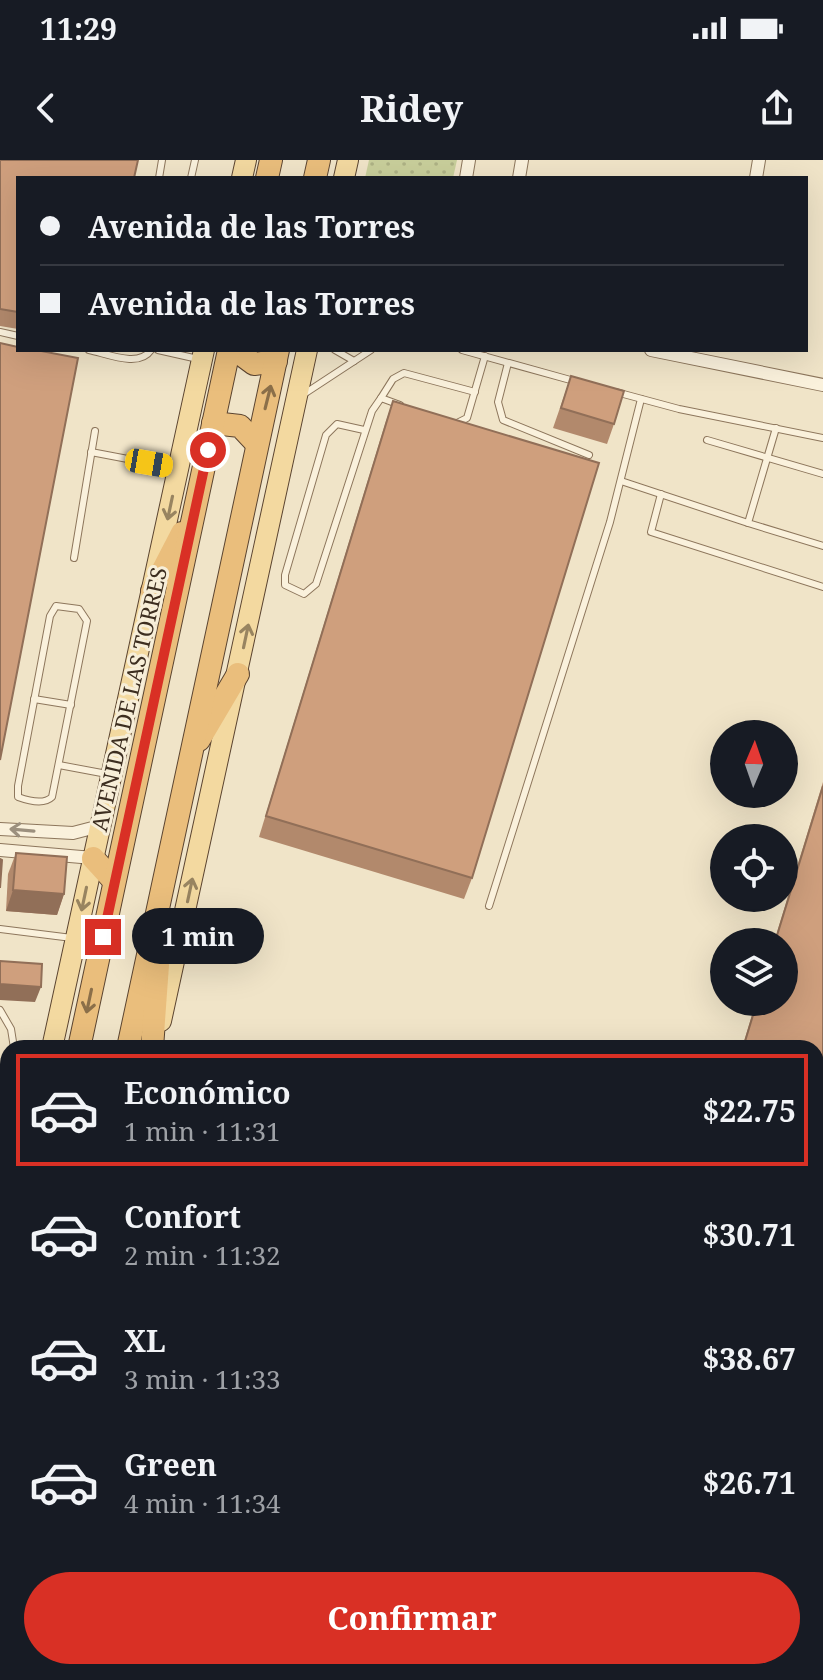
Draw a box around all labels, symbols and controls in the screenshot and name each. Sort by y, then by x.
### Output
text: 11:29 [40,8,117,49]
text: Ridey [360,84,463,133]
icon: back [24,86,68,130]
icon: share [755,86,799,130]
text: Avenida de las Torres [88,206,415,247]
text: Avenida de las Torres [88,283,415,324]
one-way arrow [261,384,276,410]
route start [190,432,226,468]
car [123,447,175,479]
one-way arrow [162,495,177,521]
street label: AVENIDA DE LAS TORRES [83,564,173,834]
one-way arrow [239,624,254,649]
north arrow [710,720,798,808]
map controls [710,720,798,1016]
one-way arrow [9,823,36,838]
button: locate [710,824,798,912]
one-way arrow [183,877,198,903]
one-way arrow [76,886,91,911]
callout: 1 min [131,909,263,965]
text: 1 min [161,918,235,954]
route end [85,919,121,955]
button: layers [710,928,798,1016]
one-way arrow [81,988,96,1013]
text: Económico [124,1072,291,1113]
icon: car [28,1074,100,1146]
text: $22.75 [702,1090,796,1131]
text: 1 min · 11:31 [124,1113,281,1149]
text: Confort [124,1196,241,1237]
icon: car [28,1198,100,1270]
text: $30.71 [702,1214,796,1255]
text: 2 min · 11:32 [124,1237,281,1273]
text: XL [124,1320,166,1361]
icon: car [28,1322,100,1394]
text: $38.67 [702,1338,796,1379]
text: 3 min · 11:33 [124,1361,281,1397]
text: Green [124,1444,217,1485]
icon: car [28,1446,100,1518]
text: $26.71 [702,1462,796,1503]
text: 4 min · 11:34 [124,1485,281,1521]
button: Confirmar [24,1572,800,1664]

